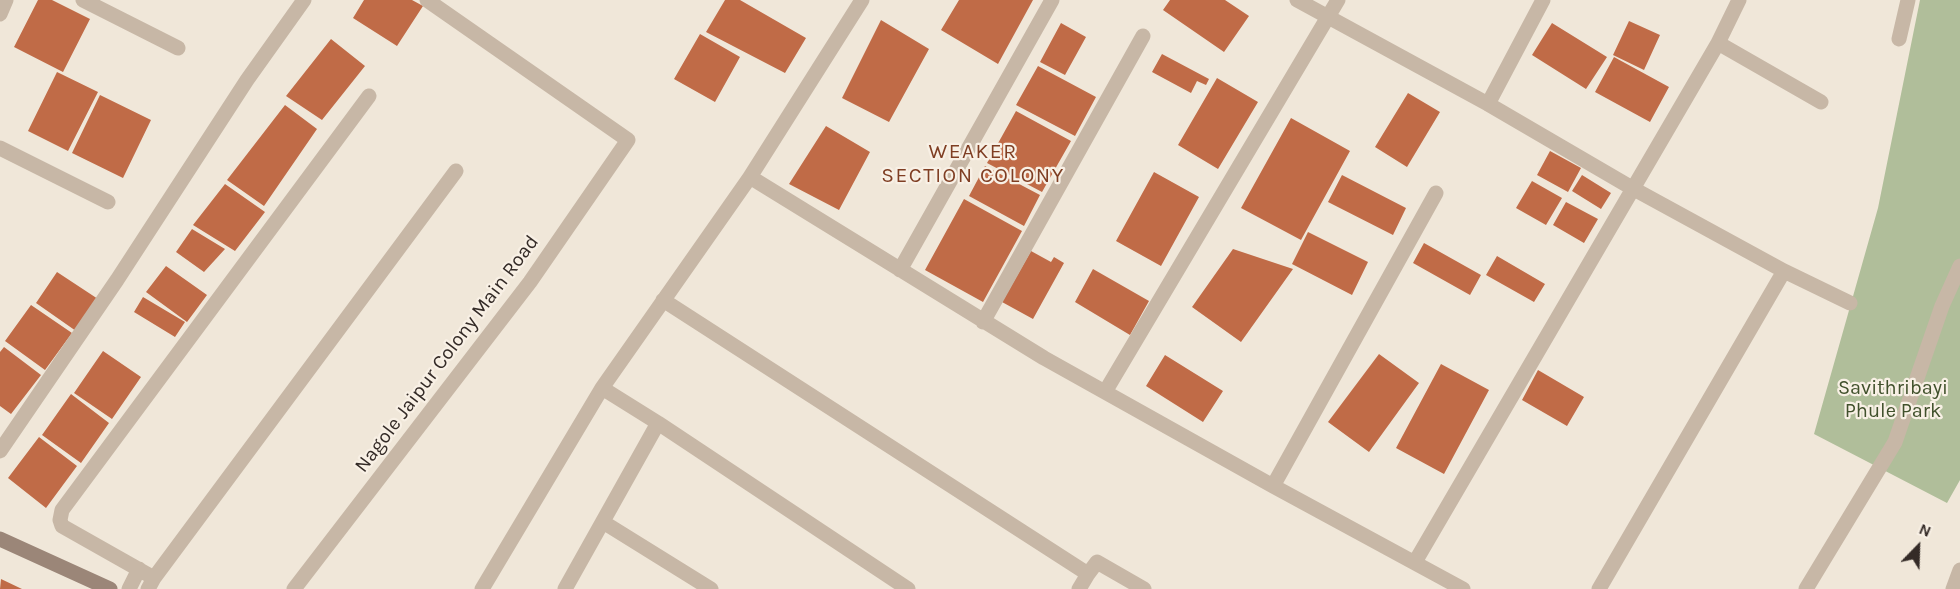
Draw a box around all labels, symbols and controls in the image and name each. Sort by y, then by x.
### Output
district label: WEAKER SECTION COLONY [881,139,1065,189]
street label: Nagole Jaipur Colony Main Road [350,231,544,477]
park label: Savithribayi Phule Park [1838,376,1948,423]
north arrow [1888,517,1948,577]
text: N [1916,519,1934,541]

